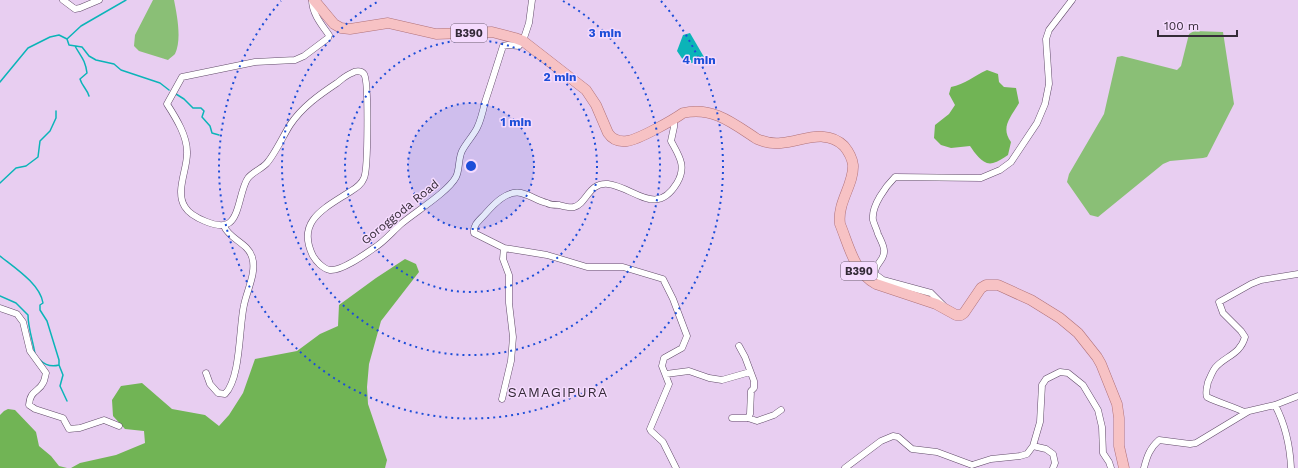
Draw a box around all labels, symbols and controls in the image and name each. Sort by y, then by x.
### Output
scale bar [1158,12,1237,38]
text: 100 m [1164,19,1199,33]
road number: B390 [451,24,487,42]
text: 3 min [589,26,621,40]
text: 4 min [682,53,716,67]
text: 2 min [544,70,576,84]
text: 1 min [501,115,531,129]
centre of rings [464,159,478,173]
street label: Goroggoda Road [359,177,441,247]
road number: B390 [841,262,877,280]
district label: SAMAGIPURA [508,384,608,400]

